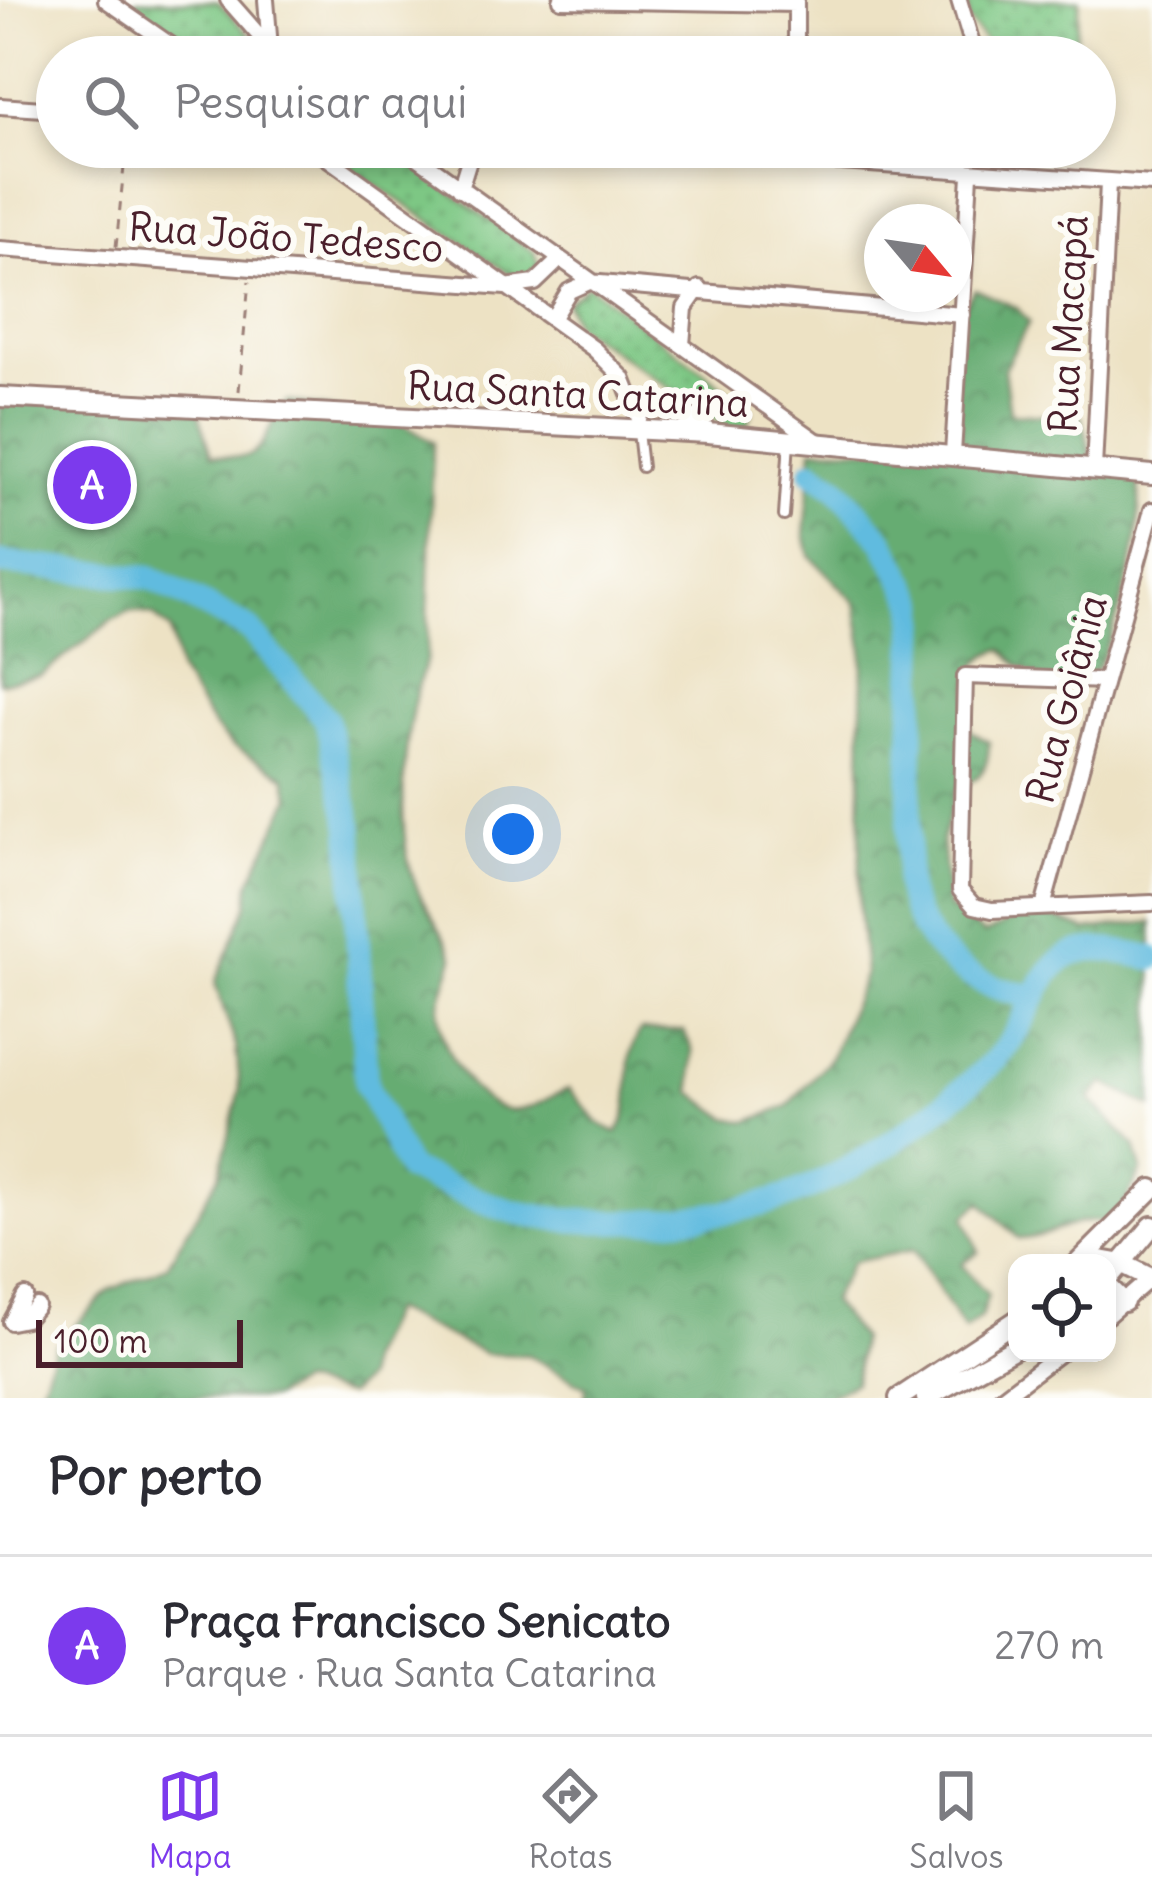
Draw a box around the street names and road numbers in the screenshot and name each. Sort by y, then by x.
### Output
street label: Rua João Tedesco [127,202,445,273]
street label: Rua Macapá [1038,214,1099,434]
street label: Rua Santa Catarina [406,361,750,428]
street label: Rua Goiânia [1015,590,1118,809]

